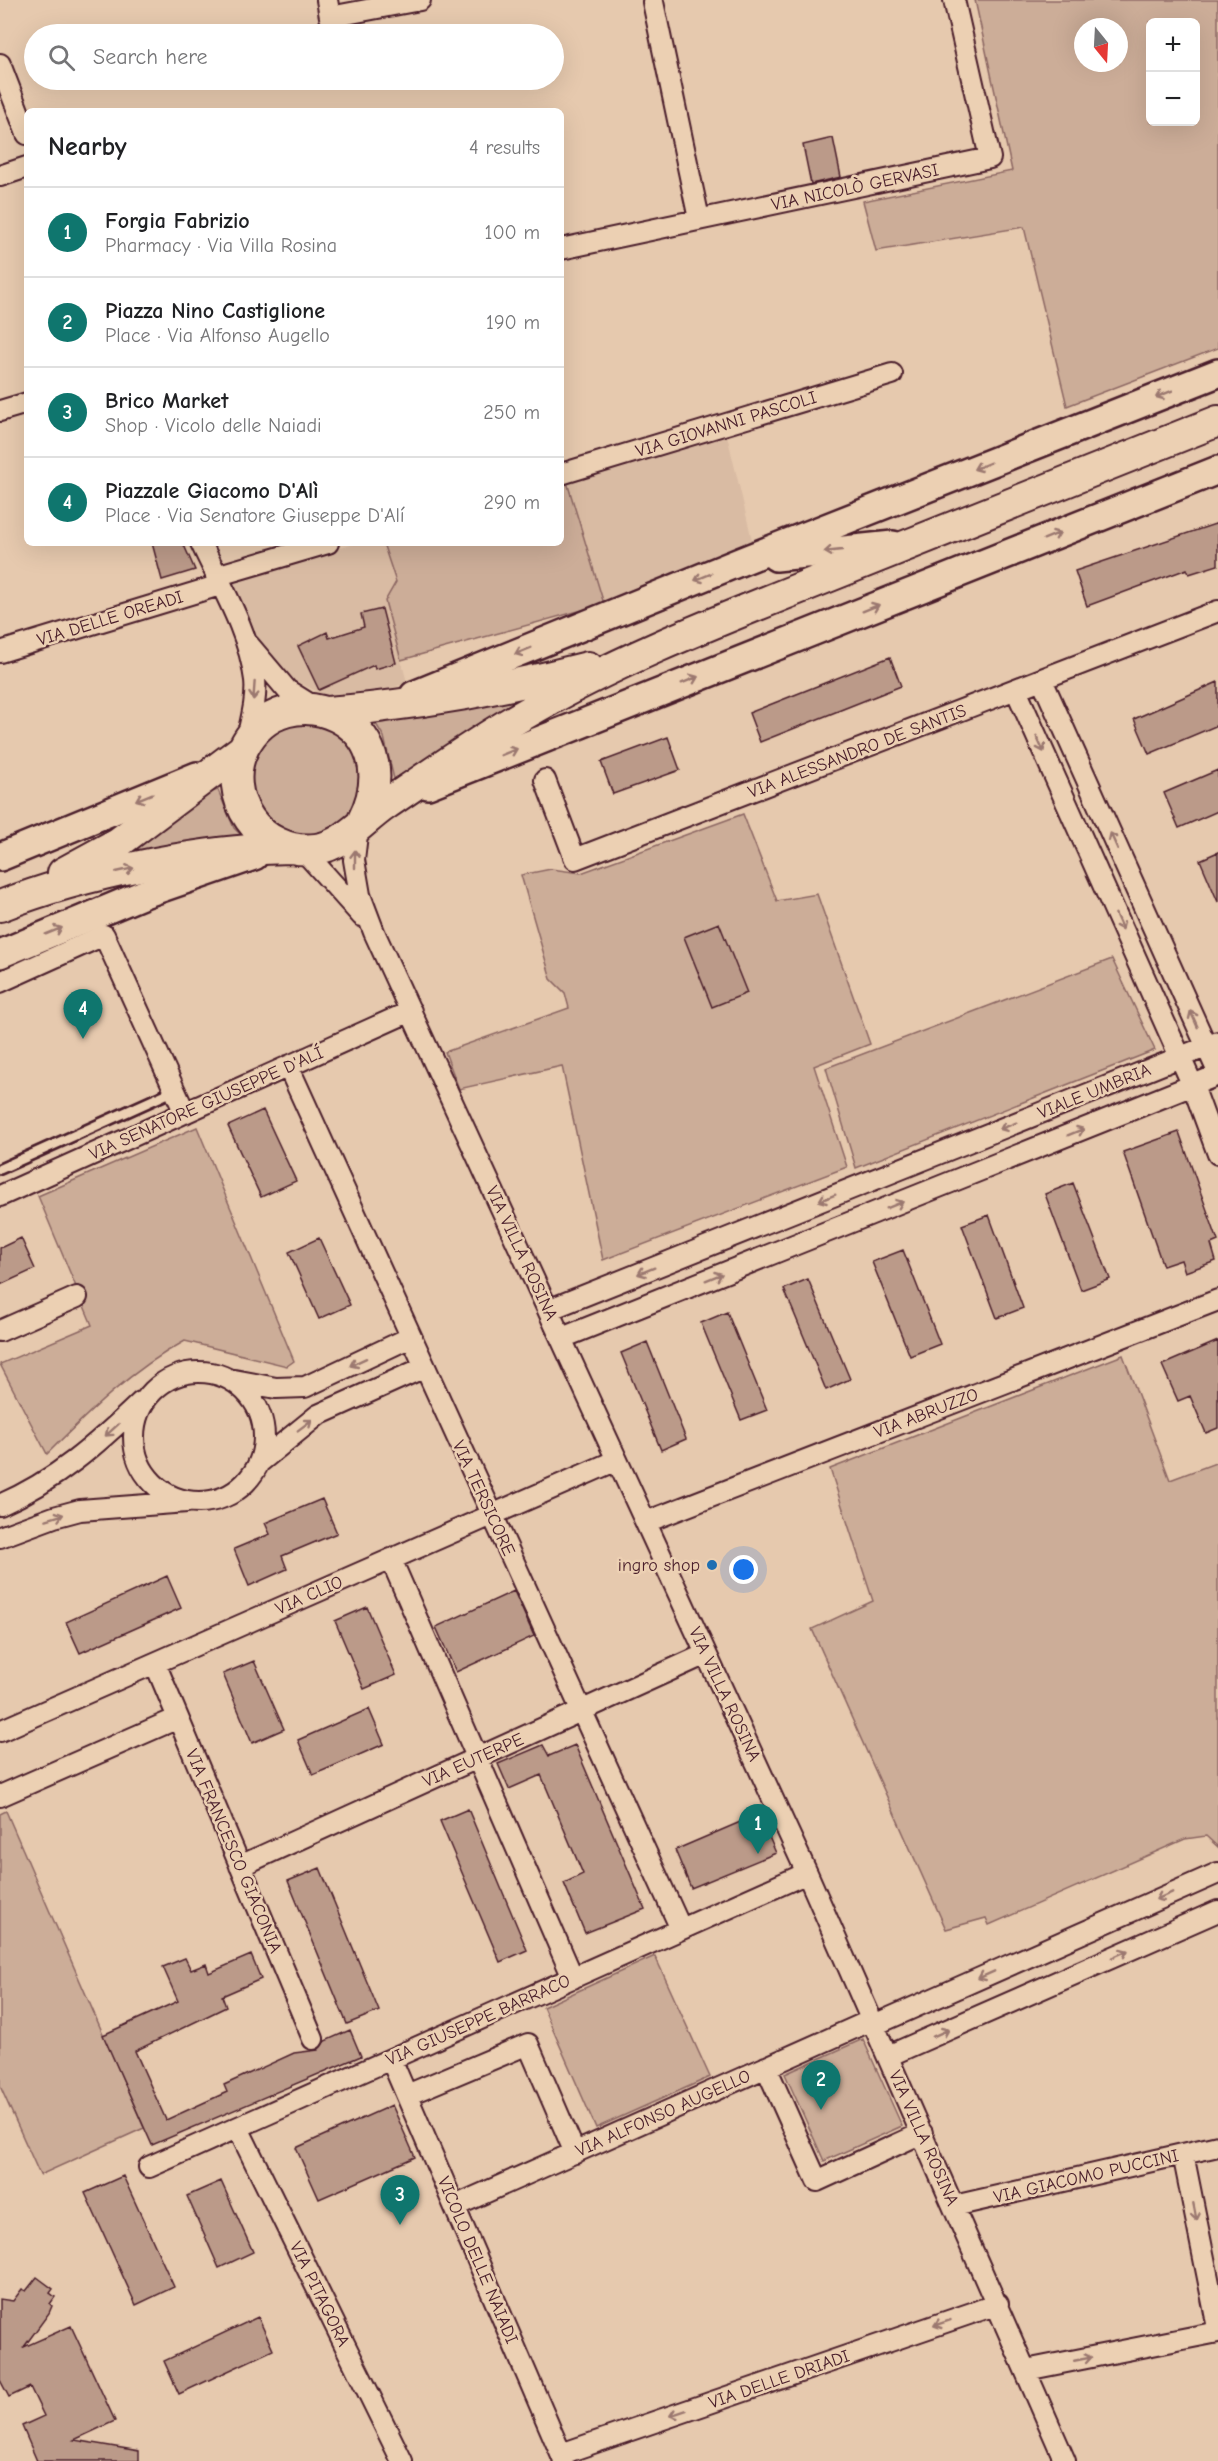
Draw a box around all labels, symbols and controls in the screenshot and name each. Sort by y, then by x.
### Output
north arrow [1074,18,1128,72]
map controls [1146,18,1200,126]
button: + [1146,18,1200,72]
search box [24,24,564,90]
icon: search [45,41,78,74]
text: Search here [93,44,208,70]
button: − [1146,72,1200,126]
text: Nearby [48,132,127,162]
text: 4 results [469,136,540,159]
street label: VIA NICOLÒ GERVASI [769,158,941,216]
text: Forgia Fabrizio [105,208,250,234]
text: 1 [64,221,71,244]
text: 100 m [485,221,540,244]
text: Pharmacy · Via Villa Rosina [105,234,337,257]
text: Piazza Nino Castiglione [105,298,325,324]
text: 2 [63,311,72,334]
text: 190 m [486,311,540,334]
text: Place · Via Alfonso Augello [105,324,330,347]
street label: VIA GIOVANNI PASCOLI [633,387,819,462]
text: Brico Market [105,388,228,414]
one-way arrow [1155,390,1173,401]
text: 3 [63,401,72,424]
text: 250 m [483,401,540,424]
text: Shop · Vicolo delle Naiadi [105,414,322,437]
one-way arrow [973,461,992,472]
text: Piazzale Giacomo D'Alì [105,478,319,504]
text: 4 [63,491,72,514]
text: 290 m [484,491,540,514]
text: Place · Via Senatore Giuseppe D'Alí [105,504,404,527]
one-way arrow [1043,530,1061,541]
one-way arrow [824,546,844,557]
one-way arrow [695,572,713,583]
street label: VIA DELLE OREADI [35,586,186,651]
one-way arrow [861,602,880,613]
one-way arrow [514,646,533,657]
one-way arrow [680,674,699,685]
one-way arrow [249,681,260,701]
street label: VIA ALESSANDRO DE SANTIS [745,700,969,803]
one-way arrow [1034,734,1046,752]
one-way arrow [499,746,517,757]
one-way arrow [135,793,154,804]
one-way arrow [1108,832,1120,850]
one-way arrow [349,850,361,870]
one-way arrow [114,864,134,875]
one-way arrow [1114,912,1126,930]
one-way arrow [44,925,63,936]
pin: 4 [64,990,103,1039]
one-way arrow [1188,1010,1199,1028]
street label: VIA SENATORE GIUSEPPE D'ALÍ [85,1041,327,1165]
street label: VIALE UMBRIA [1035,1059,1154,1124]
one-way arrow [999,1121,1017,1132]
one-way arrow [1066,1126,1085,1137]
street label: VIA VILLA ROSINA [481,1183,562,1324]
one-way arrow [818,1193,836,1204]
one-way arrow [885,1199,904,1210]
one-way arrow [637,1266,655,1277]
one-way arrow [704,1271,722,1282]
one-way arrow [349,1357,368,1368]
street label: VIA ABRUZZO [871,1384,981,1443]
one-way arrow [297,1418,313,1431]
one-way arrow [104,1423,119,1437]
street label: VIA TERSICORE [448,1437,519,1559]
one-way arrow [45,1511,64,1522]
place label: ingro shop [618,1555,700,1576]
your location [729,1555,758,1584]
marker: ingro shop [705,1558,719,1572]
street label: VIA CLIO [272,1571,346,1620]
street label: VIA VILLA ROSINA [684,1624,765,1765]
street label: VIA EUTERPE [419,1729,527,1792]
street label: VIA FRANCESCO GIACONIA [181,1746,286,1956]
pin: 1 [738,1804,777,1854]
one-way arrow [1156,1891,1174,1903]
one-way arrow [1111,1948,1129,1959]
street label: VIA GIUSEPPE BARRACO [383,1970,574,2071]
one-way arrow [978,1970,996,1982]
one-way arrow [932,2026,950,2038]
pin: 2 [802,2060,840,2110]
street label: VIA ALFONSO AUGELLO [573,2065,754,2162]
street label: VIA VILLA ROSINA [884,2067,963,2209]
street label: VIA GIACOMO PUCCINI [992,2145,1181,2208]
street label: VICOLO DELLE NAIADI [433,2173,522,2347]
pin: 3 [380,2176,420,2225]
one-way arrow [1190,2201,1201,2221]
street label: VIA PITAGORA [285,2238,354,2350]
one-way arrow [933,2318,952,2329]
street label: VIA DELLE DRIADI [706,2346,852,2413]
one-way arrow [1074,2352,1093,2364]
one-way arrow [669,2409,688,2420]

